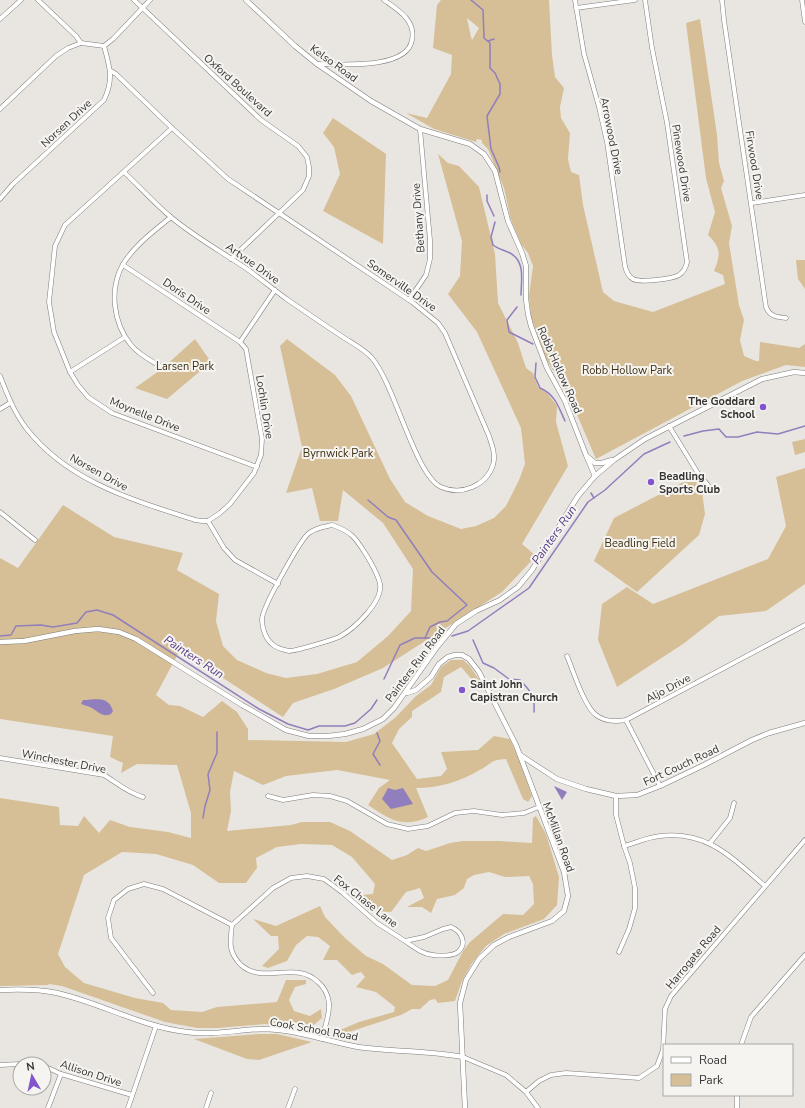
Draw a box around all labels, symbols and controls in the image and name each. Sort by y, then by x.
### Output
street label: Kelso Road [307,41,361,86]
street label: Oxford Boulevard [200,51,275,120]
street label: Norsen Drive [38,96,95,151]
street label: Arrowood Drive [597,96,626,176]
street label: Pinewood Drive [668,123,695,203]
street label: Firwood Drive [742,130,767,201]
street label: Bethany Drive [409,182,428,253]
street label: Artvue Drive [223,239,283,288]
street label: Somerville Drive [364,256,440,315]
street label: Doris Drive [160,275,214,318]
street label: Robb Hollow Road [534,324,585,416]
park label: Larsen Park [156,359,214,374]
park label: Robb Hollow Park [582,363,673,378]
street label: Lochlin Drive [252,374,277,440]
street label: Moynelle Drive [108,394,182,435]
place label: The Goddard School [688,394,755,422]
marker: The Goddard School [758,402,768,412]
park label: Byrnwick Park [303,446,374,461]
street label: Norsen Drive [67,450,131,495]
place label: Beadling Sports Club [659,469,720,497]
marker: Beadling Sports Club [646,477,656,487]
water label: Painters Run [528,502,580,568]
park label: Beadling Field [605,536,675,551]
street label: Painters Run Road [382,623,449,705]
water label: Painters Run [161,632,227,682]
street label: Aljo Drive [643,670,693,707]
place label: Saint John Capistran Church [470,677,558,705]
marker: Saint John Capistran Church [457,685,467,695]
street label: Fort Couch Road [641,741,721,790]
street label: Winchester Drive [20,746,108,777]
street label: McMillan Road [539,800,578,874]
street label: Fox Chase Lane [330,872,401,931]
street label: Harrogate Road [662,922,724,992]
street label: Cook School Road [268,1014,359,1045]
legend [663,1044,793,1096]
text: Road [699,1052,727,1068]
north arrow [12,1056,52,1096]
street label: Allison Drive [58,1057,124,1090]
text: N [25,1059,36,1075]
text: Park [699,1072,724,1088]

